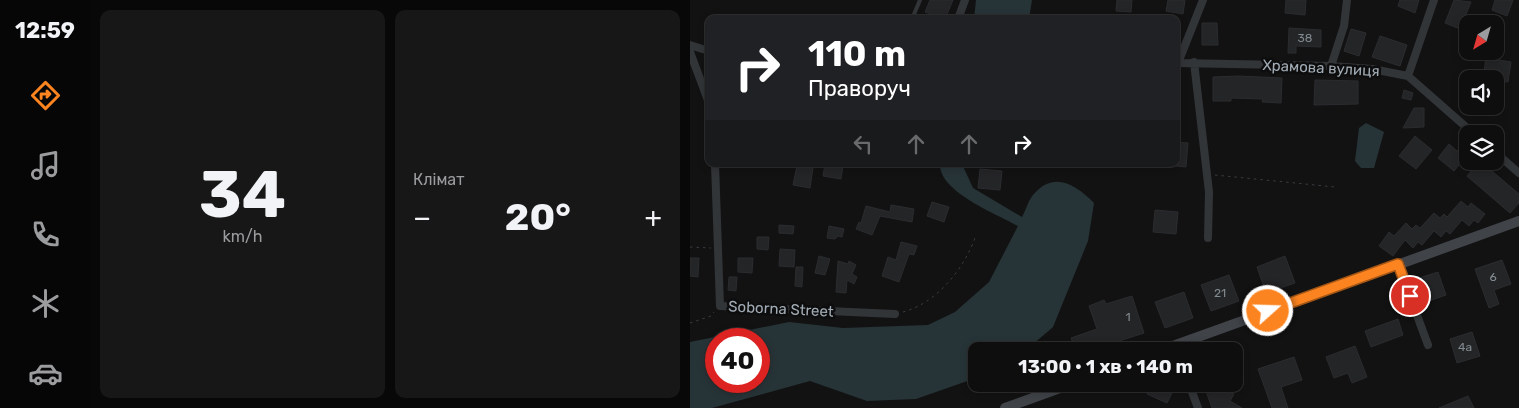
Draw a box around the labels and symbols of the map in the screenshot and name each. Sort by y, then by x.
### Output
north arrow [1459,15,1504,60]
house number: 38 [1298,31,1312,45]
street label: Храмова вулиця [1262,56,1380,80]
house number: 6 [1489,270,1497,284]
pin [1389,275,1431,317]
position arrow [1241,284,1293,336]
house number: 21 [1214,286,1226,300]
street label: Soborna Street [728,297,834,321]
house number: 1 [1125,310,1131,324]
speed limit sign: 40 [705,328,770,393]
house number: 4а [1458,340,1472,354]

